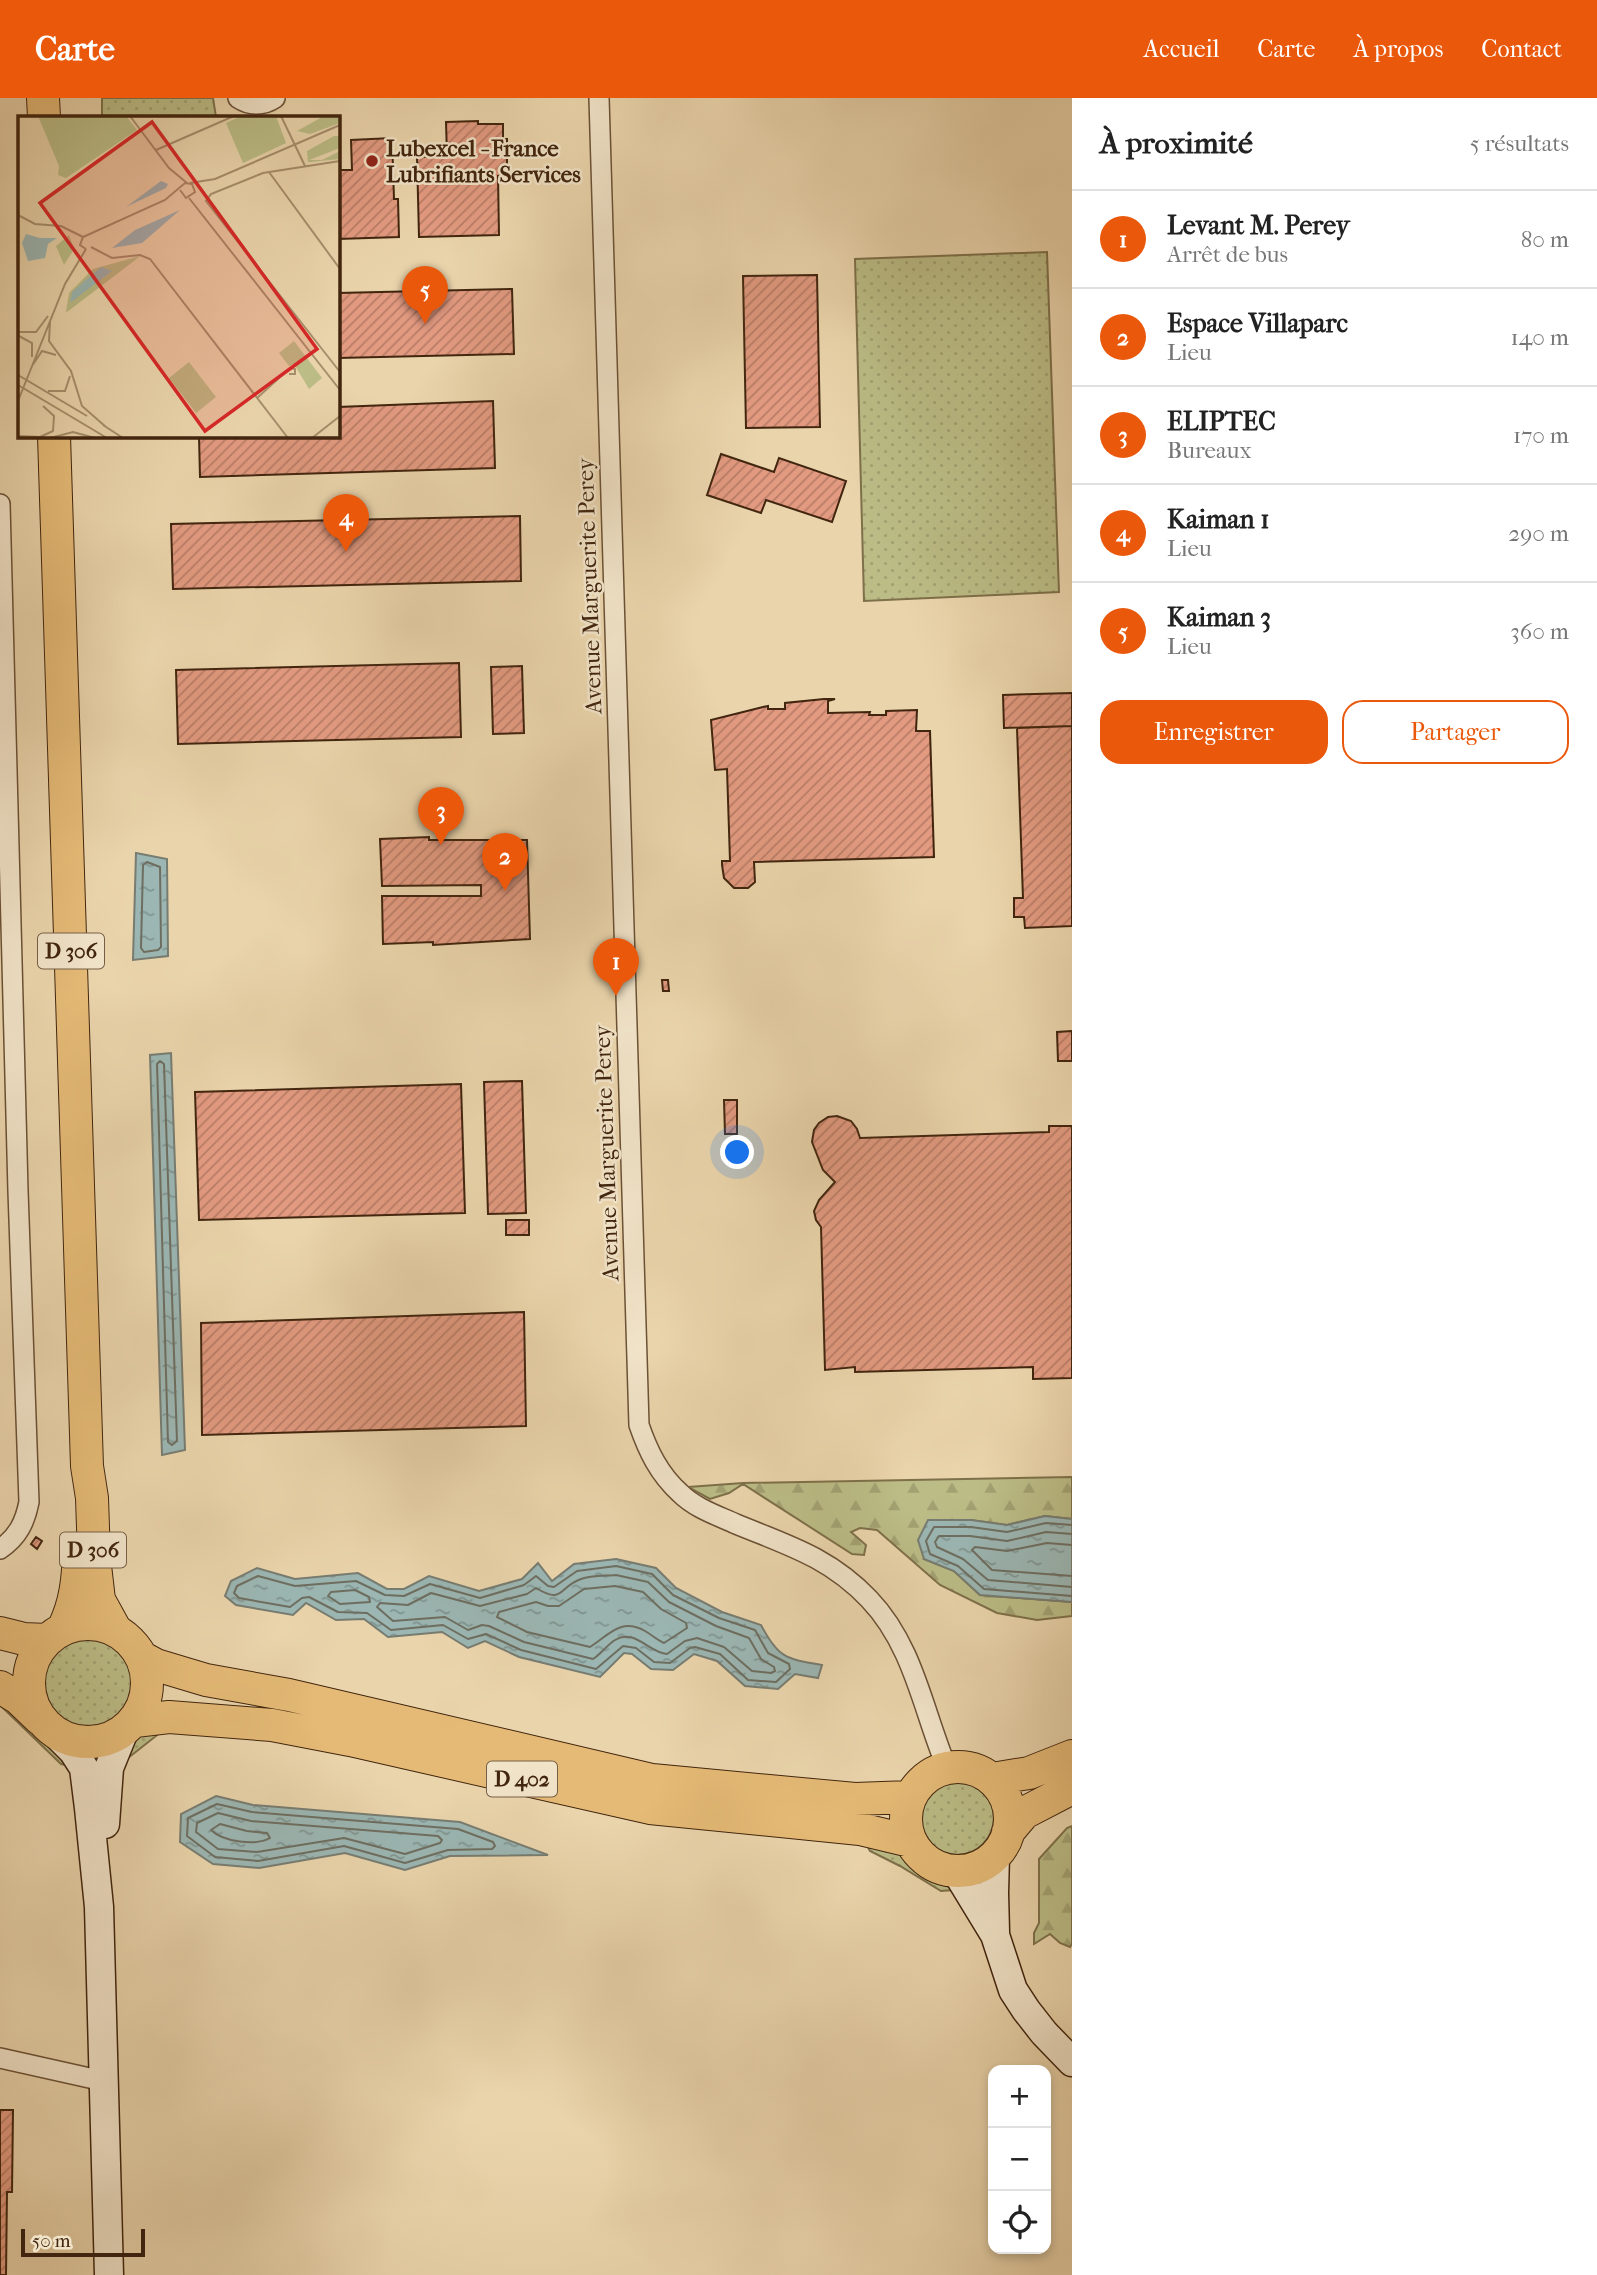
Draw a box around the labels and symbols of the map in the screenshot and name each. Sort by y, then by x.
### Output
inset map [18,116,340,438]
place label: Lubexcel - France Lubrifiants Services [386,135,581,188]
marker: Lubexcel - France Lubrifiants Services [364,153,380,169]
pin: 5 [402,266,448,324]
street label: Avenue Marguerite Perey [572,457,607,715]
pin: 4 [323,494,369,552]
pin: 3 [418,787,464,845]
pin: 2 [482,833,528,891]
road number: D 306 [38,934,104,968]
pin: 1 [593,938,639,996]
street label: Avenue Marguerite Perey [589,1024,624,1282]
your location [720,1135,754,1169]
road number: D 306 [60,1532,126,1568]
road number: D 402 [487,1762,557,1796]
scale bar [21,2226,145,2258]

